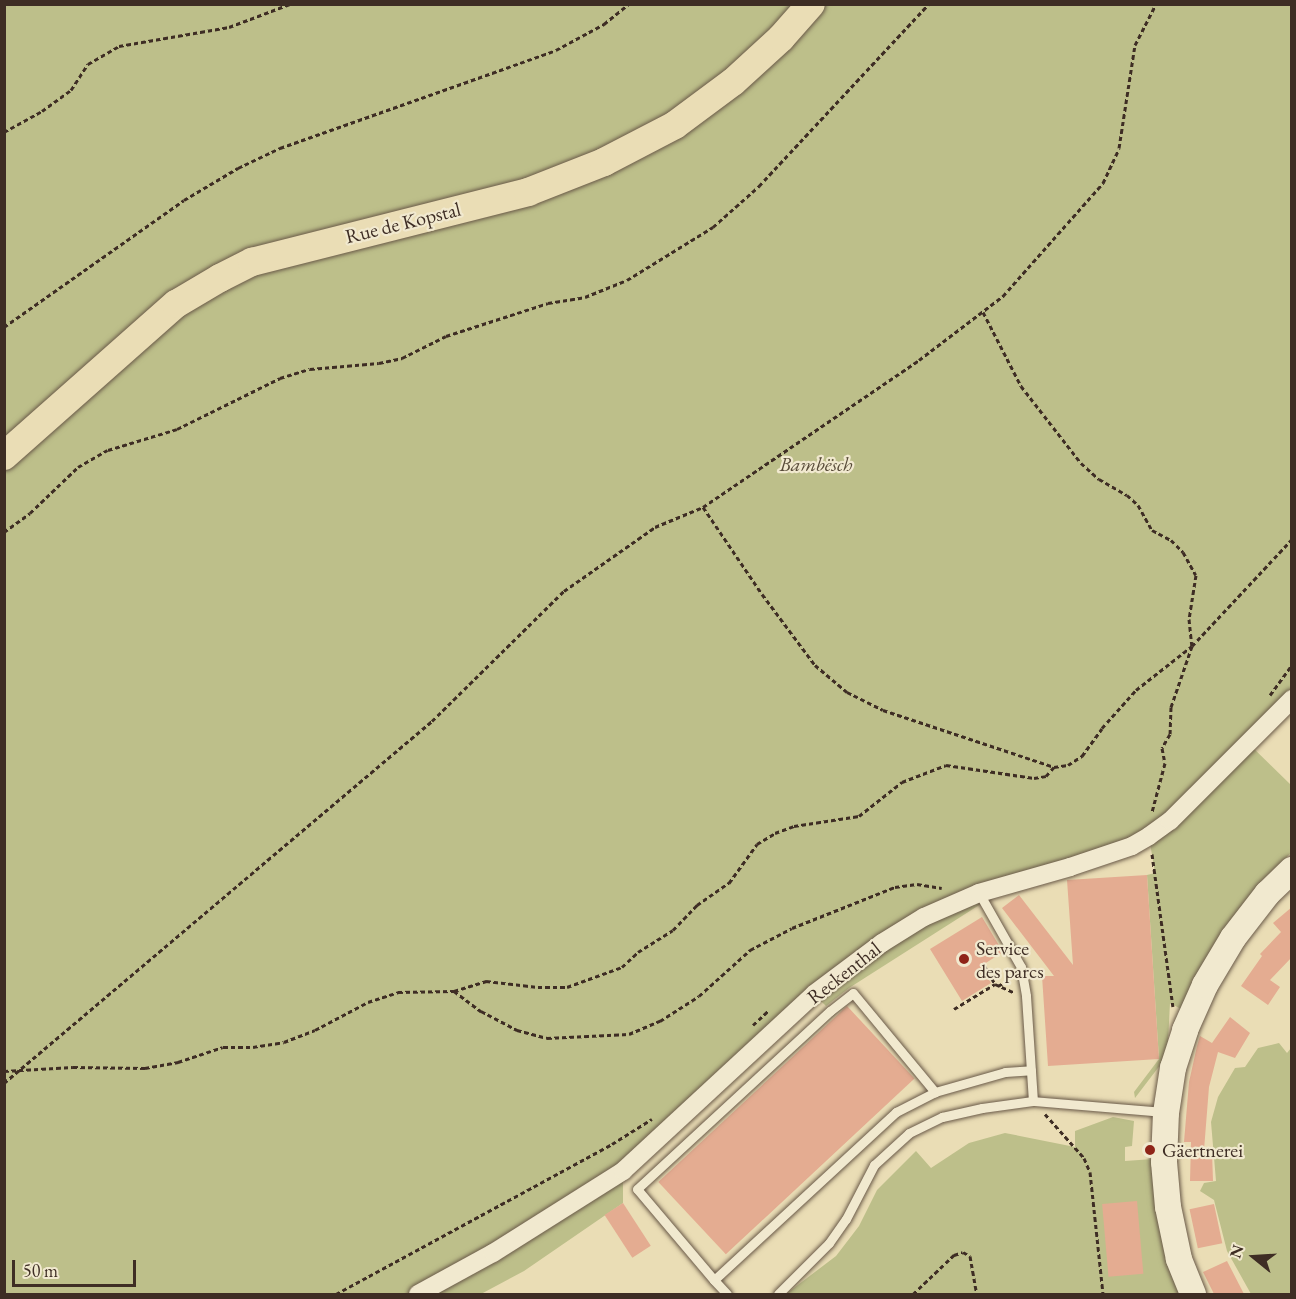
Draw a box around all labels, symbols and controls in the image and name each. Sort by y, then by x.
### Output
street label: Rue de Kopstal [343,197,463,249]
park label: Bambësch [779,452,853,476]
place label: Service des parcs [976,936,1044,983]
street label: Reckenthal [802,937,886,1009]
marker: Service des parcs [957,952,971,966]
place label: Gäertnerei [1162,1138,1243,1162]
marker: Gäertnerei [1143,1143,1157,1157]
north arrow [1224,1227,1284,1287]
text: N [1224,1242,1248,1261]
scale bar [15,1248,140,1286]
text: 50 m [23,1259,58,1282]

